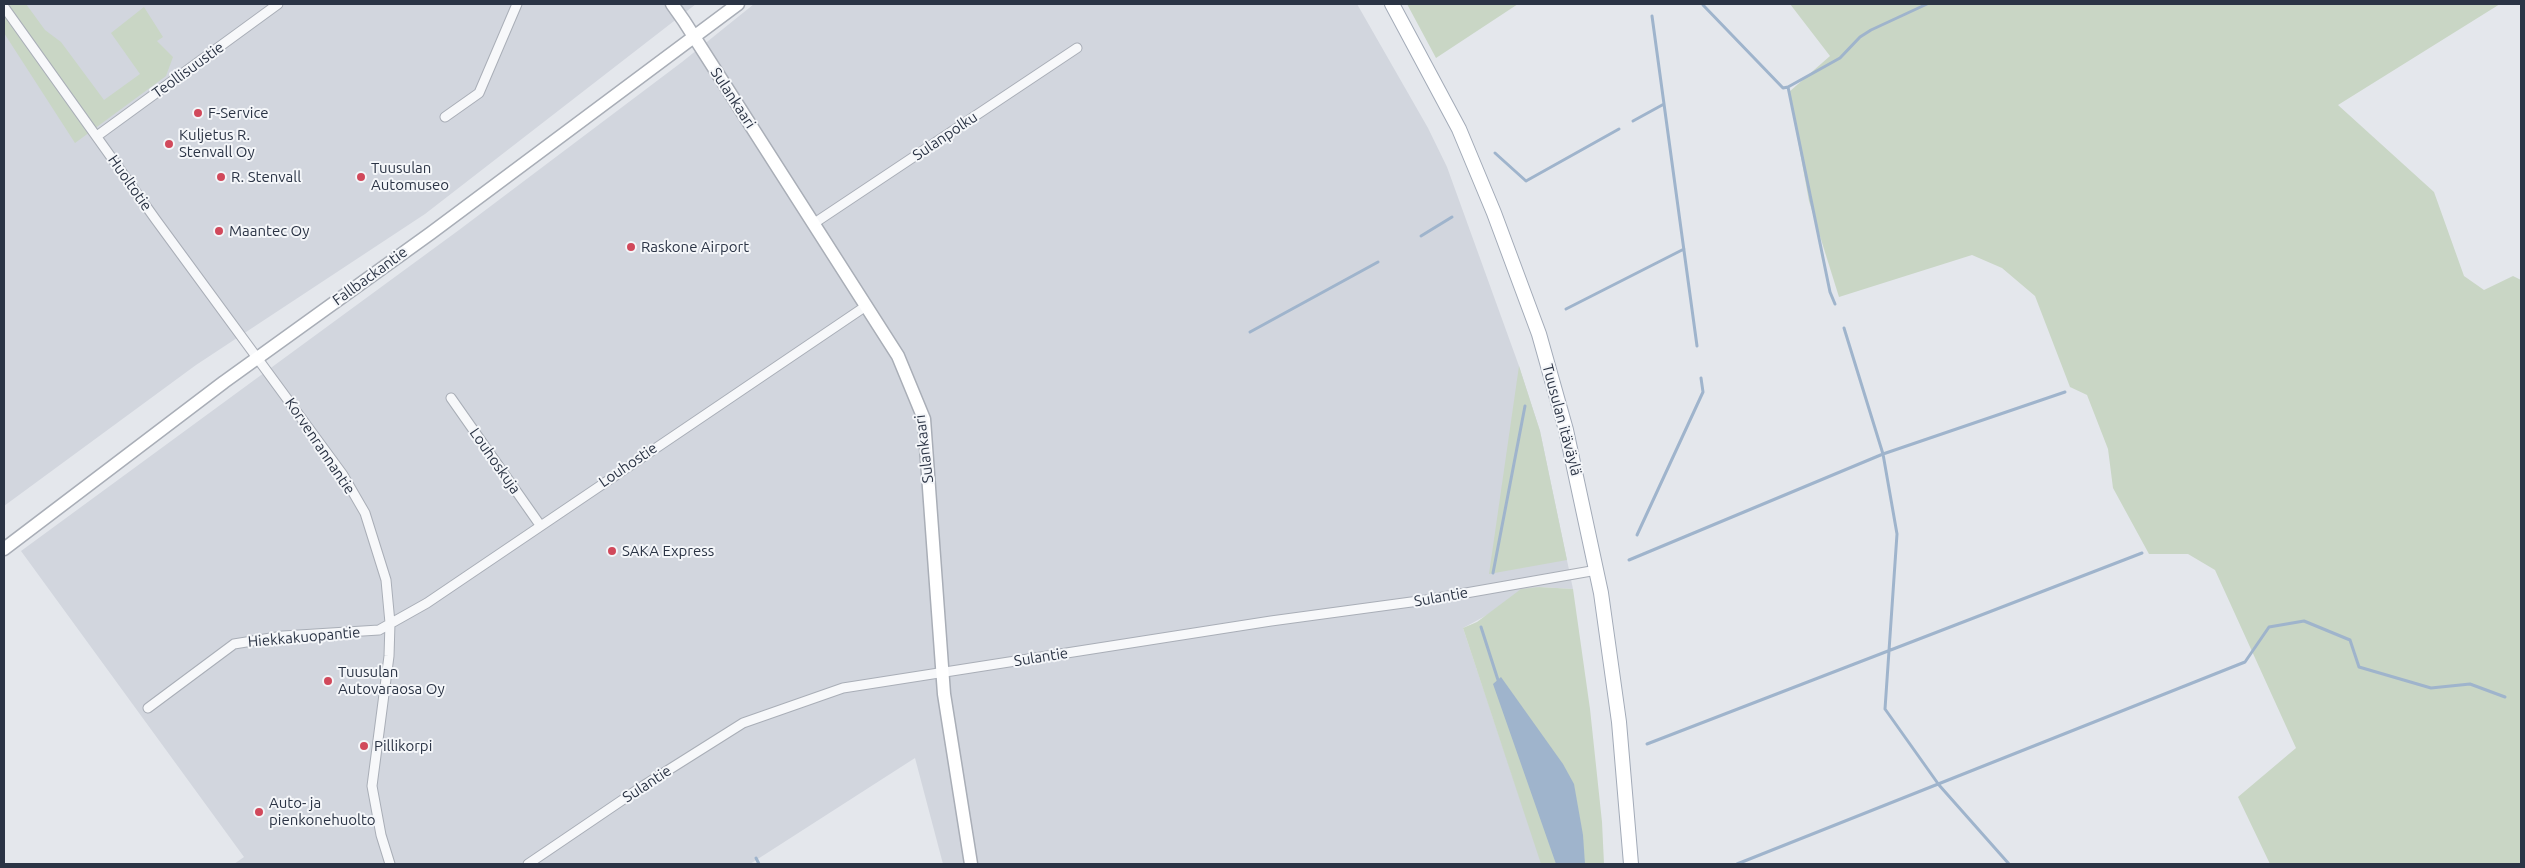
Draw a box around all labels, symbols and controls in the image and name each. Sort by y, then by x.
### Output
street label: Teollisuustie [149,38,227,102]
street label: Sulankaari [707,64,759,132]
place label: F-Service [208,104,269,122]
marker: F-Service [192,107,204,119]
street label: Sulanpolku [909,108,981,164]
place label: Kuljetus R. Stenvall Oy [179,126,255,161]
marker: Kuljetus R. Stenvall Oy [163,138,175,150]
street label: Huoltotie [104,152,156,214]
place label: Tuusulan Automuseo [371,159,449,194]
place label: R. Stenvall [231,168,301,186]
marker: R. Stenvall [215,171,227,183]
marker: Tuusulan Automuseo [355,171,367,183]
place label: Maantec Oy [229,222,309,240]
marker: Maantec Oy [213,225,225,237]
place label: Raskone Airport [641,238,749,256]
marker: Raskone Airport [625,241,637,253]
street label: Fallbackantie [329,243,411,309]
street label: Tuusulan itäväylä [1538,362,1586,478]
street label: Korvenrannantie [281,394,359,498]
street label: Sulankaari [911,414,937,484]
street label: Louhoskuja [466,425,524,497]
street label: Louhostie [595,439,661,491]
place label: SAKA Express [622,542,714,560]
marker: SAKA Express [606,545,618,557]
street label: Sulantie [1413,583,1469,611]
street label: Hiekkakuopantie [247,623,361,651]
street label: Sulantie [1013,644,1069,670]
place label: Tuusulan Autovaraosa Oy [338,663,445,698]
marker: Tuusulan Autovaraosa Oy [322,675,334,687]
place label: Pillikorpi [374,737,432,755]
marker: Pillikorpi [358,740,370,752]
street label: Sulantie [619,762,675,806]
place label: Auto- ja pienkonehuolto [269,794,376,829]
marker: Auto- ja pienkonehuolto [253,806,265,818]

